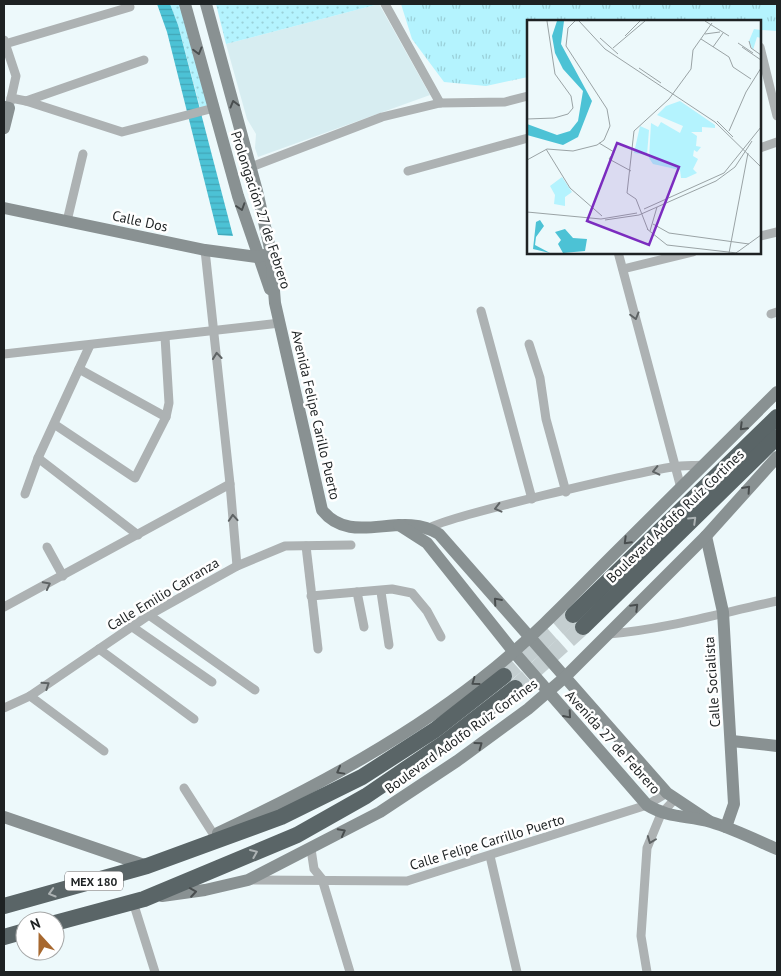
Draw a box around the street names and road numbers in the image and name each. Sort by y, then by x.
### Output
street label: Prolongación 27 de Febrero [227,129,295,291]
street label: Calle Dos [111,206,169,236]
street label: Avenida Felipe Carillo Puerto [288,328,344,502]
street label: Boulevard Adolfo Ruíz Cortines [602,445,748,587]
street label: Calle Emilio Carranza [104,553,222,635]
street label: Calle Socialista [700,636,724,728]
street label: Boulevard Adolfo Ruiz Cortines [381,674,541,798]
street label: Avenida 27 de Febrero [562,686,664,798]
street label: Calle Felipe Carrillo Puerto [407,810,567,874]
road number: MEX 180 [65,871,123,890]

